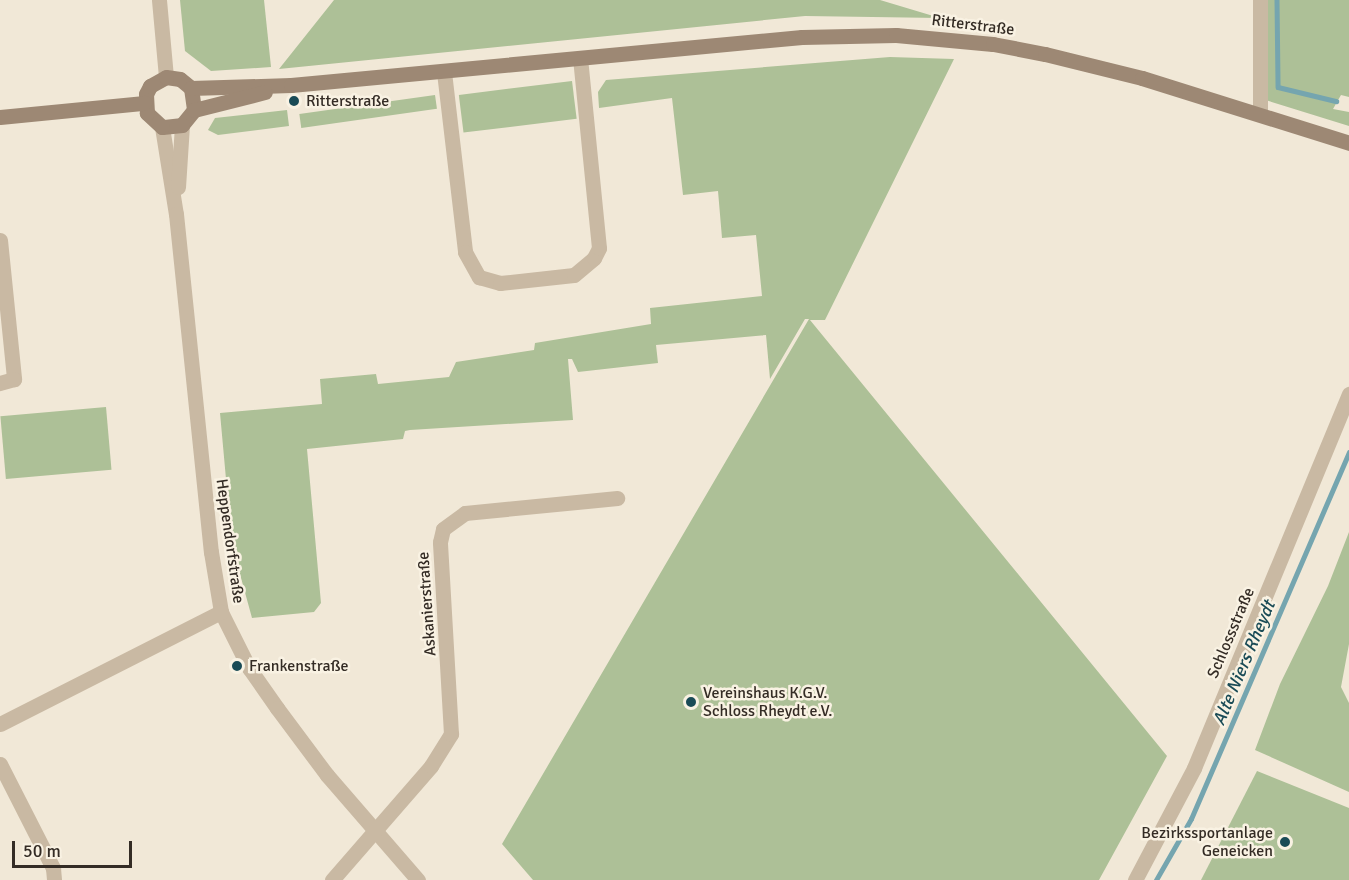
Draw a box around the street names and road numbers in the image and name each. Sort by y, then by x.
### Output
street label: Ritterstraße [930,10,1016,40]
street label: Heppendorfstraße [212,478,248,604]
street label: Askanierstraße [414,551,440,657]
street label: Schlossstraße [1203,585,1259,681]

